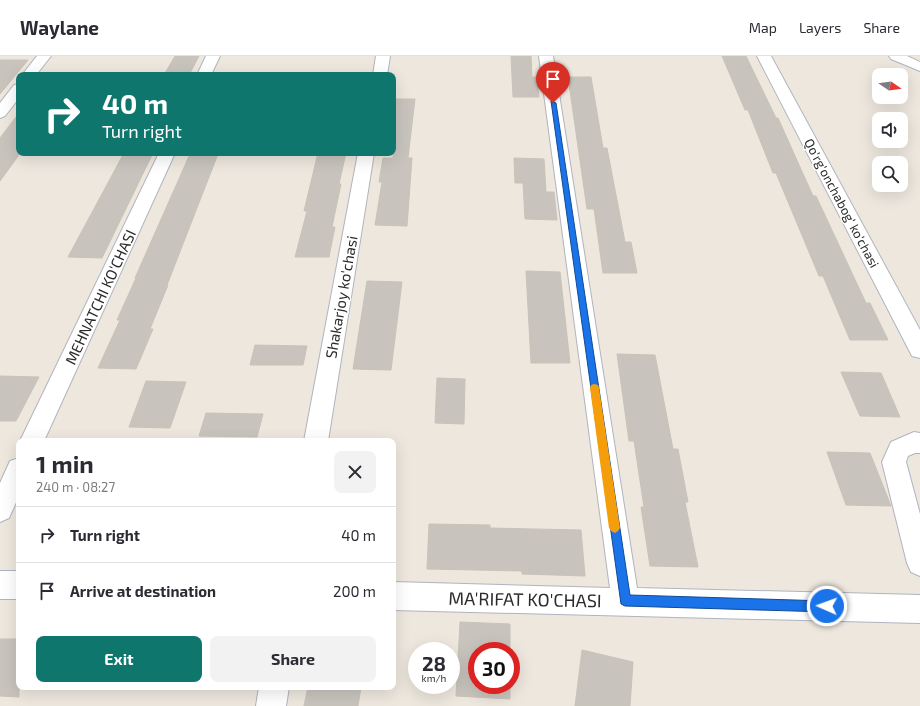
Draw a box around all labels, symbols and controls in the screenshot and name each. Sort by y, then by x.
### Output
text: Waylane [20,16,99,39]
text: Map [749,19,777,36]
text: Layers [799,19,841,36]
text: Share [863,19,900,36]
pin [536,62,570,103]
icon: arrive [542,68,564,90]
north arrow [872,68,908,104]
map controls [872,68,908,192]
text: 40 m [102,86,168,120]
icon: right [36,88,88,140]
button: sound [872,112,908,148]
text: Turn right [102,120,182,142]
street label: Qo'rg'onchabog' ko'chasi [801,136,883,270]
button: search [872,156,908,192]
street label: MEHNATCHI KO'CHASI [61,227,139,367]
street label: Shakarjoy ko'chasi [321,234,362,360]
text: 1 min [36,449,94,478]
button: close [334,451,376,493]
text: 240 m · 08:27 [36,479,115,495]
icon: right [36,524,58,546]
text: Turn right [70,526,140,544]
text: 40 m [341,526,376,544]
icon: arrive [36,580,58,602]
text: Arrive at destination [70,582,216,600]
text: 200 m [333,582,376,600]
position arrow [806,585,848,627]
street label: MA'RIFAT KO'CHASI [448,587,602,611]
button: Exit [36,636,202,682]
button: Share [210,636,376,682]
speed limit sign: 30 [468,642,520,694]
text: 28 [422,651,446,675]
text: km/h [422,672,446,684]

